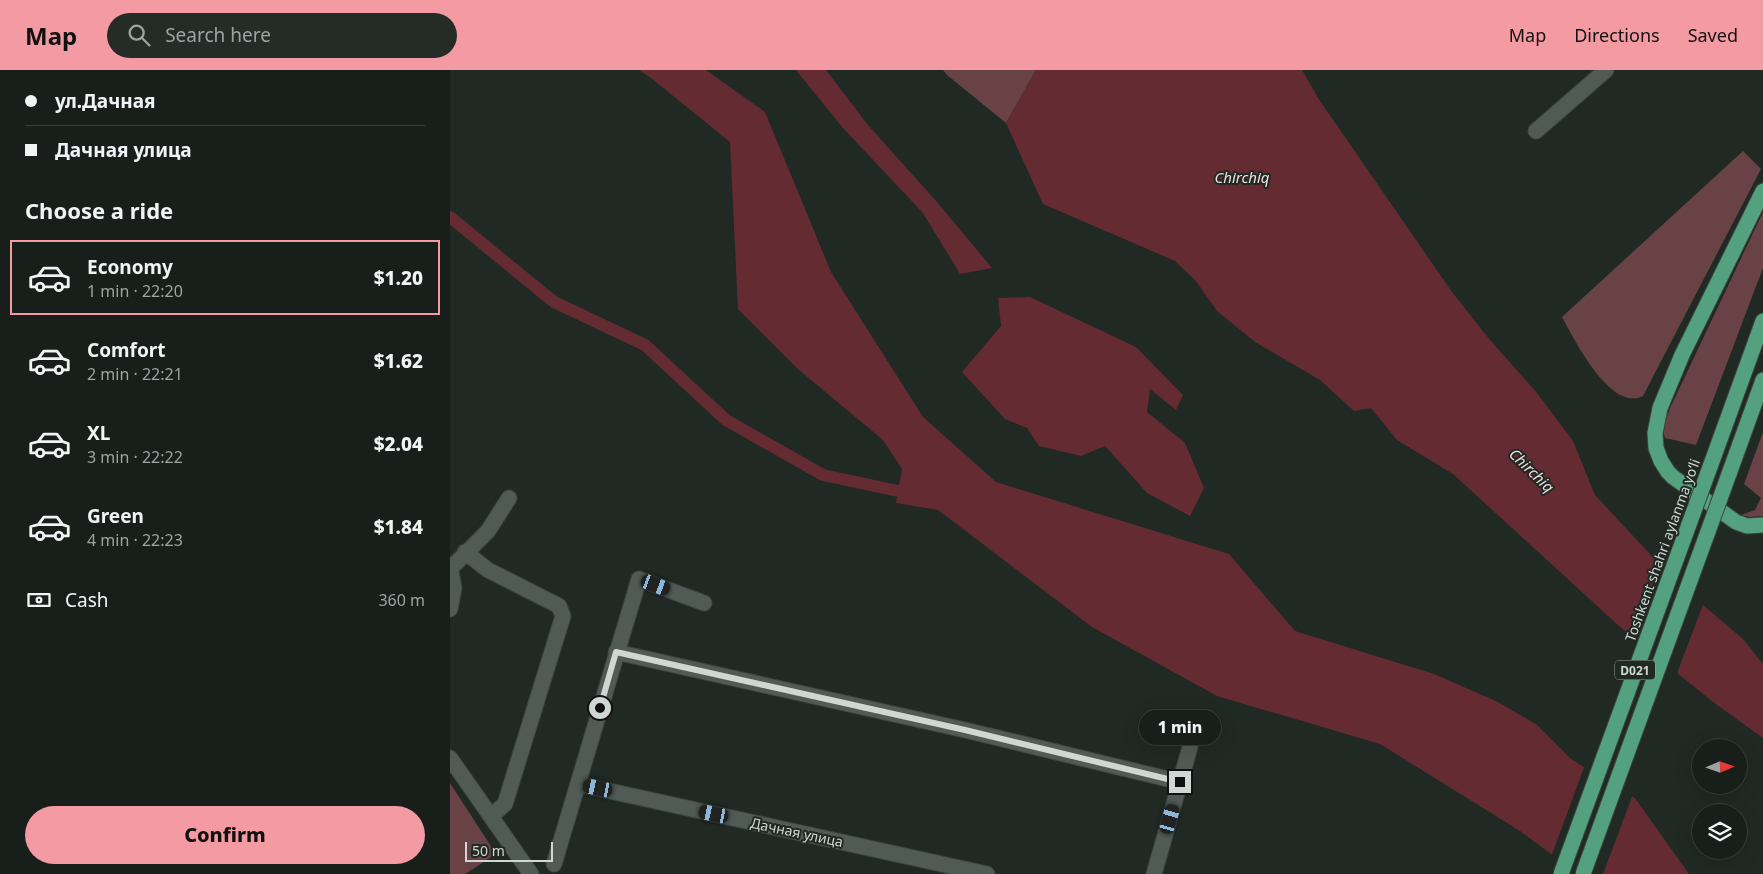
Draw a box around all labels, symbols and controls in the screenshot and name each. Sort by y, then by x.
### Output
search box [107,13,457,58]
text: Map [25,19,77,52]
icon: search [125,21,153,49]
text: Search here [165,22,271,48]
text: Map [1509,23,1546,47]
text: Directions [1574,23,1660,47]
text: Saved [1688,23,1738,47]
text: ул.Дачная [55,88,156,114]
text: Дачная улица [55,137,192,163]
water label: Chirchiq [1214,167,1270,187]
text: Choose a ride [25,195,173,225]
text: Economy [87,254,173,280]
icon: car [27,255,72,300]
text: $1.20 [374,265,423,291]
text: 1 min · 22:20 [87,280,183,302]
text: Comfort [87,337,166,363]
icon: car [27,338,72,383]
text: $1.62 [374,348,423,374]
text: 2 min · 22:21 [87,363,183,385]
text: XL [87,420,110,446]
icon: car [27,421,72,466]
text: $2.04 [374,431,423,457]
water label: Chirchiq [1505,444,1559,497]
text: 3 min · 22:22 [87,446,183,468]
street label: Toshkent shahri aylanma yoʻli [1620,456,1704,644]
text: Green [87,503,144,529]
icon: car [27,504,72,549]
text: $1.84 [374,514,423,540]
text: 4 min · 22:23 [87,529,183,551]
car [639,573,672,597]
icon: cash [25,586,53,614]
text: Cash [65,587,109,613]
text: 360 m [378,589,425,611]
road number: D021 [1615,660,1655,680]
route start [589,697,611,719]
callout: 1 min [1139,710,1221,744]
text: 1 min [1158,716,1202,738]
north arrow [1692,739,1748,794]
map controls [1692,739,1747,859]
route end [1169,771,1191,793]
car [581,778,614,798]
car [1158,803,1181,835]
car [697,804,730,824]
button: layers [1692,804,1747,859]
button: Confirm [25,806,425,864]
street label: Дачная улица [749,813,845,851]
scale bar [465,839,552,862]
text: 50 m [472,841,505,860]

